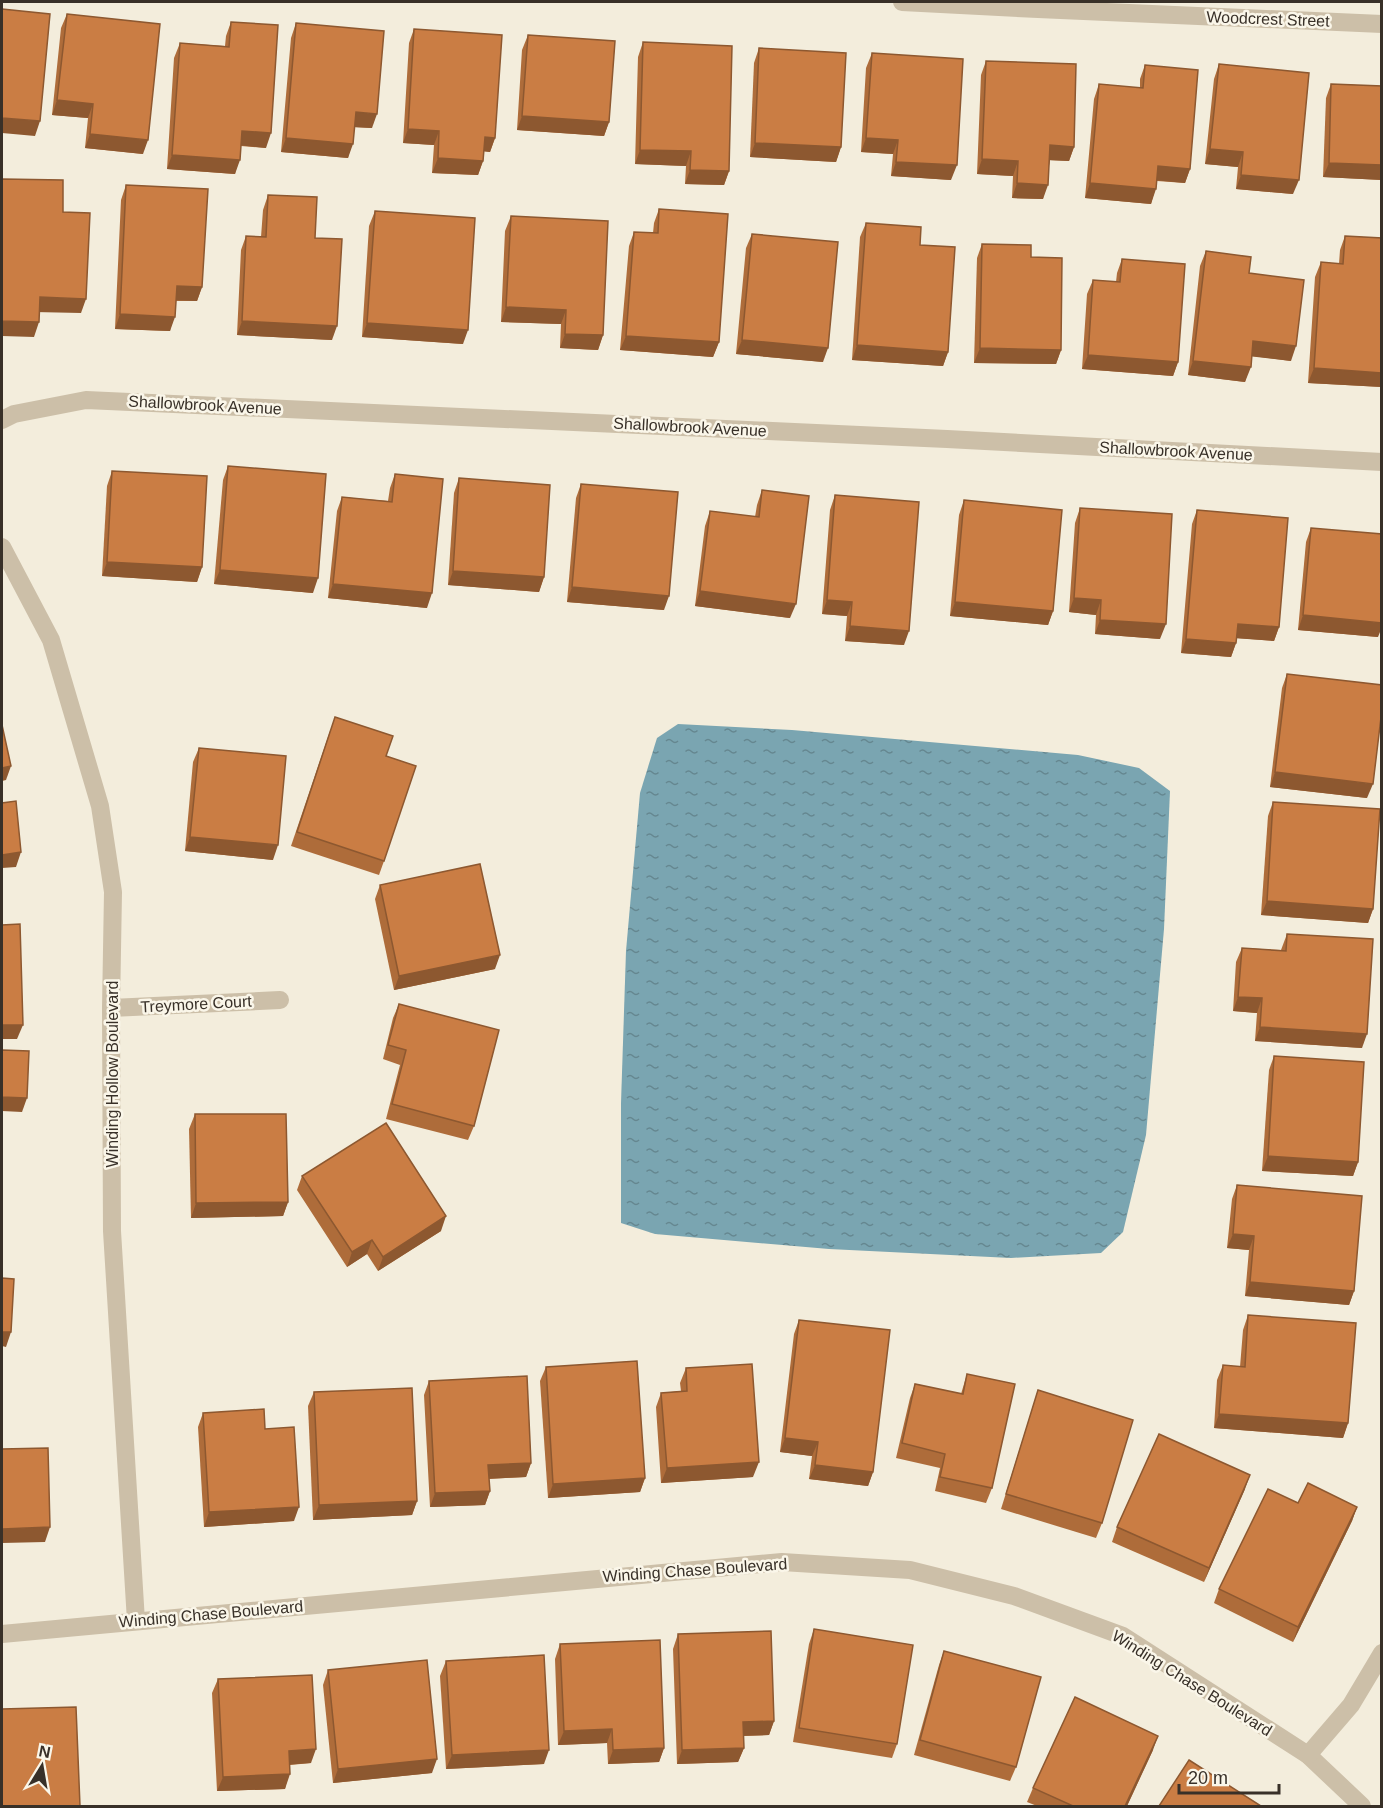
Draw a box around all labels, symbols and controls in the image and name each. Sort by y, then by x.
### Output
street label: Woodcrest Street [1206,8,1330,30]
street label: Shallowbrook Avenue [128,392,282,418]
street label: Shallowbrook Avenue [613,414,767,440]
street label: Shallowbrook Avenue [1099,438,1253,464]
street label: Winding Hollow Boulevard [104,981,121,1167]
street label: Treymore Court [140,993,253,1015]
street label: Winding Chase Boulevard [602,1555,788,1585]
street label: Winding Chase Boulevard [118,1597,304,1631]
street label: Winding Chase Boulevard [1109,1627,1275,1739]
north arrow [12,1736,72,1796]
text: N [37,1742,52,1761]
scale bar [1179,1757,1280,1795]
text: 20 m [1188,1768,1228,1788]

